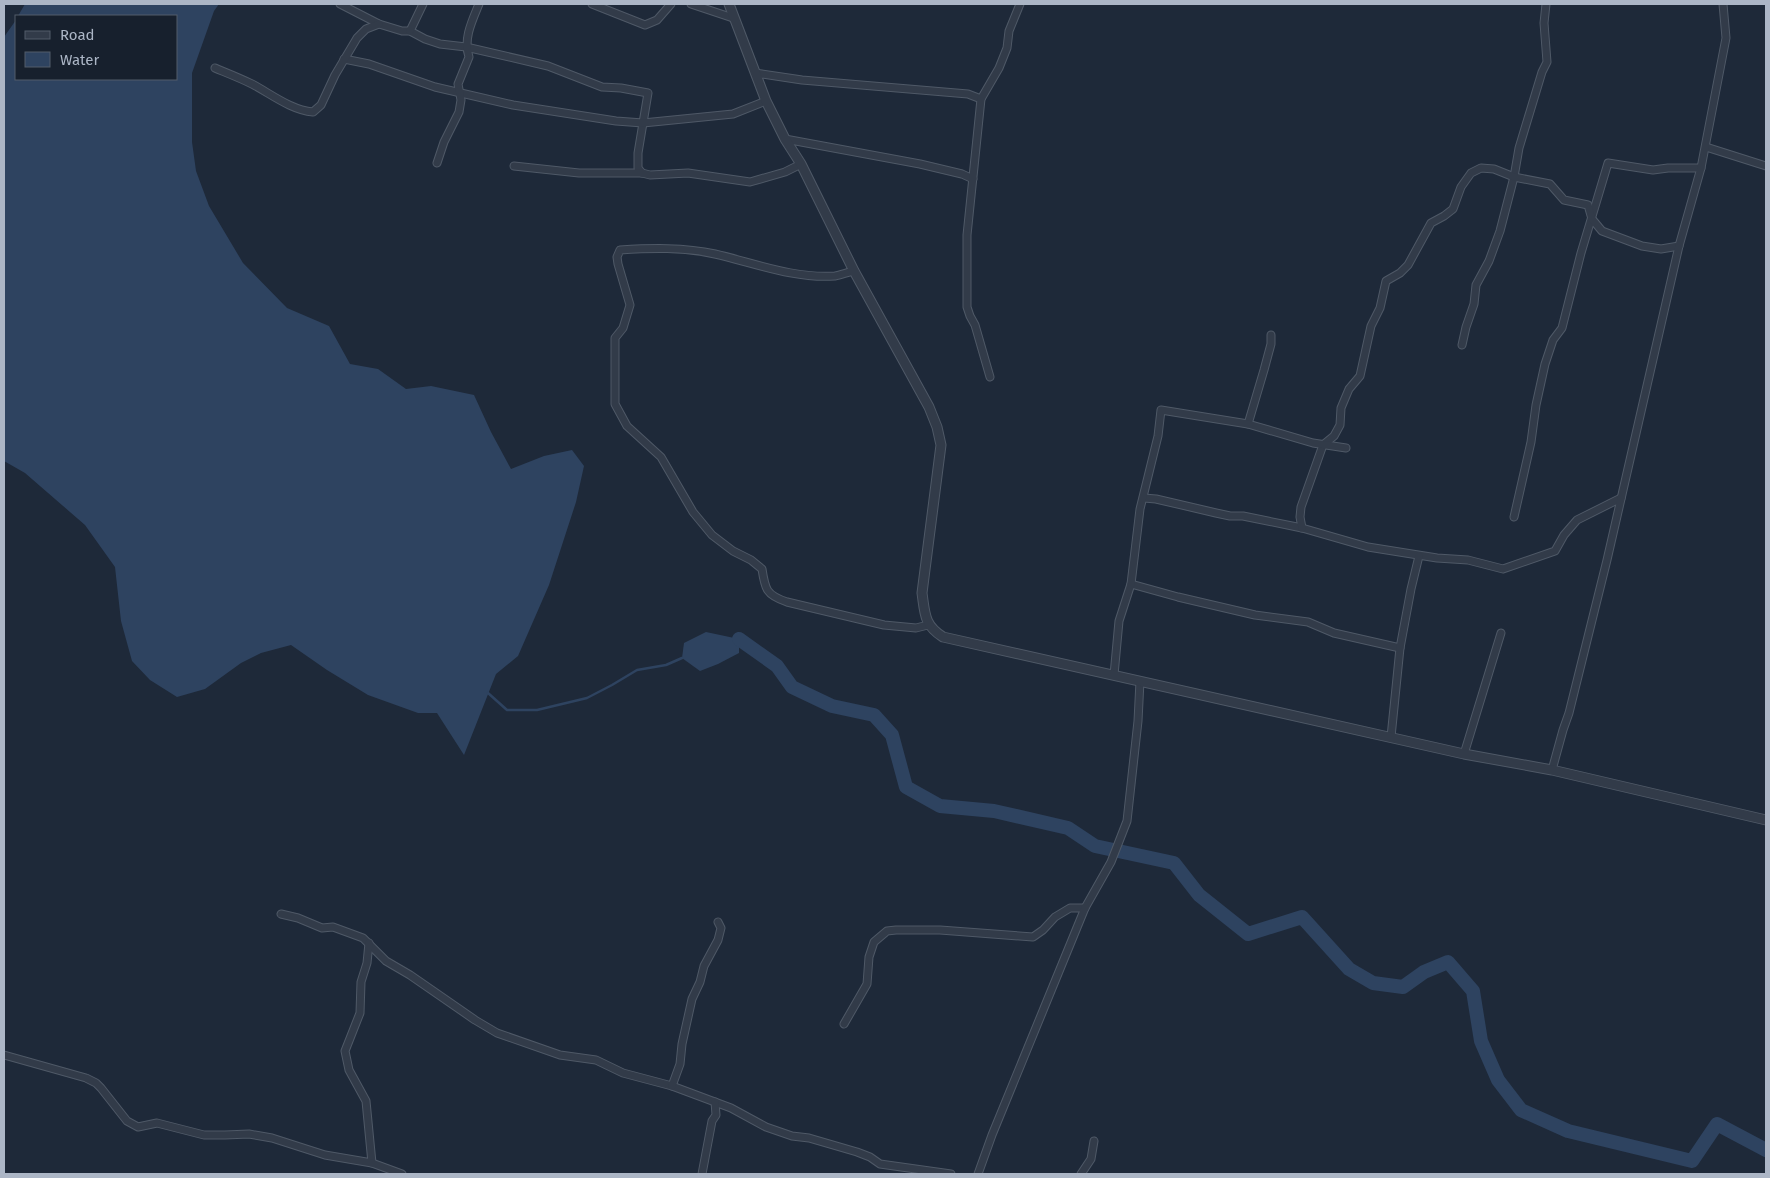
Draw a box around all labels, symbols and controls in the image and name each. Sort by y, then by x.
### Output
legend [15,15,178,80]
text: Road [60,26,95,44]
text: Water [60,51,99,69]

